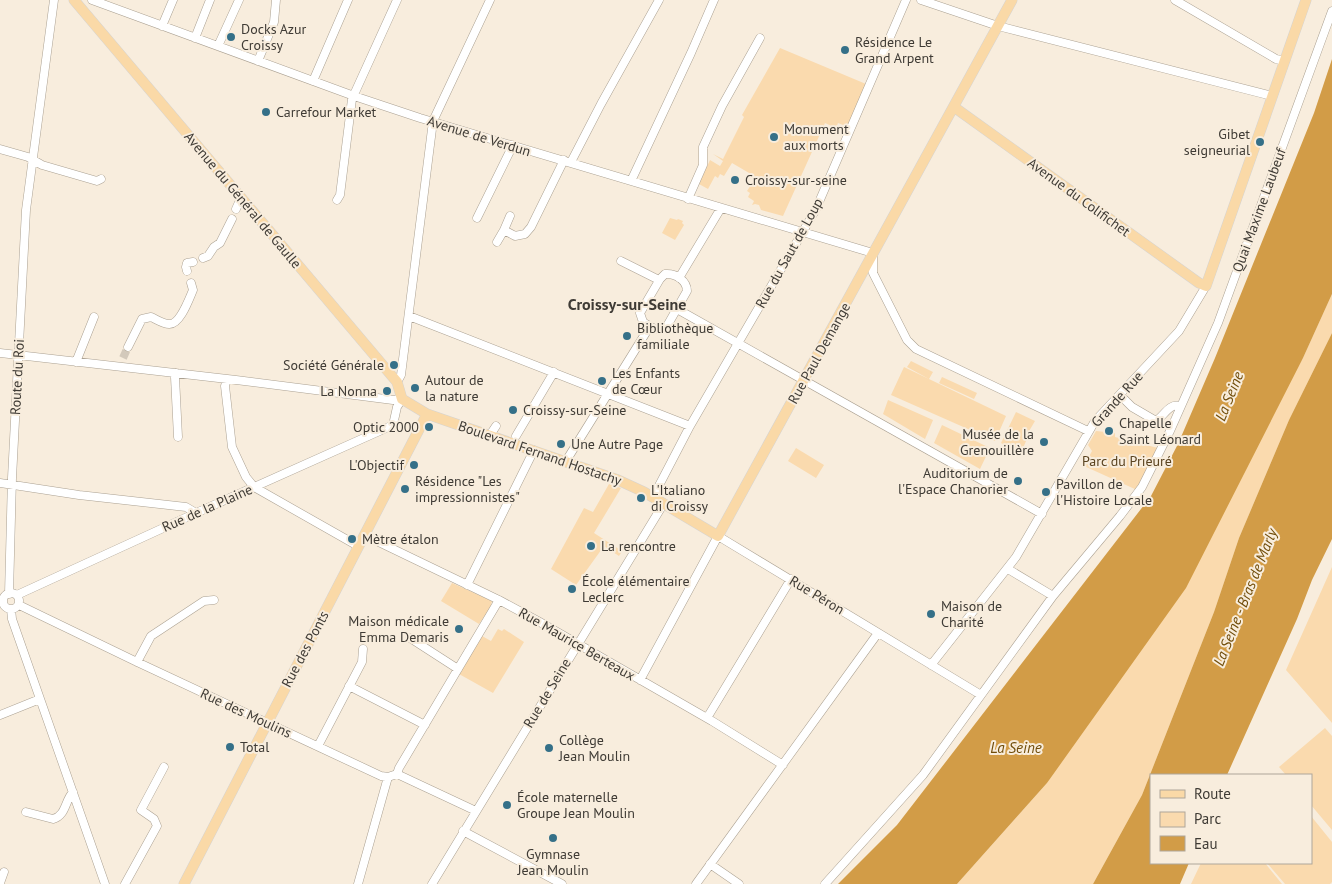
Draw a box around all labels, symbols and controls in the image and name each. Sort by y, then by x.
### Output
place label: Docks Azur Croissy [241,20,307,54]
marker: Docks Azur Croissy [225,31,237,43]
place label: Résidence Le Grand Arpent [855,33,934,67]
marker: Résidence Le Grand Arpent [839,44,851,56]
place label: Carrefour Market [276,103,377,121]
marker: Carrefour Market [260,106,272,118]
street label: Avenue de Verdun [425,112,533,160]
place label: Monument aux morts [784,120,849,154]
place label: Gibet seigneurial [1184,125,1250,159]
street label: Avenue du Général de Gaulle [181,128,305,272]
marker: Monument aux morts [768,131,780,143]
marker: Gibet seigneurial [1254,136,1266,148]
street label: Quai Maxime Laubeuf [1228,145,1290,275]
street label: Avenue du Colifichet [1024,154,1134,240]
place label: Croissy-sur-seine [745,171,847,189]
marker: Croissy-sur-seine [729,174,741,186]
street label: Rue du Saut de Loup [751,195,827,311]
district label: Croissy-sur-Seine [568,294,686,314]
street label: Rue Paul Demange [784,299,854,407]
place label: Bibliothèque familiale [637,319,713,353]
marker: Bibliothèque familiale [621,330,633,342]
street label: Route du Roi [6,339,28,415]
place label: Société Générale [283,356,384,374]
marker: Société Générale [388,359,400,371]
place label: Les Enfants de Cœur [612,364,680,398]
street label: Grande Rue [1087,367,1147,431]
water label: La Seine [1211,369,1247,423]
place label: Autour de la nature [425,371,484,405]
marker: Les Enfants de Cœur [596,375,608,387]
place label: La Nonna [320,382,377,400]
marker: Autour de la nature [409,382,421,394]
marker: La Nonna [381,385,393,397]
place label: Croissy-sur-Seine [523,401,626,419]
marker: Croissy-sur-Seine [507,404,519,416]
place label: Chapelle Saint Léonard [1119,414,1201,448]
street label: Boulevard Fernand Hostachy [456,417,624,490]
place label: Optic 2000 [353,418,419,436]
marker: Optic 2000 [423,421,435,433]
place label: Musée de la Grenouillère [960,425,1034,459]
marker: Chapelle Saint Léonard [1103,425,1115,437]
place label: Une Autre Page [571,435,663,453]
marker: Musée de la Grenouillère [1038,436,1050,448]
marker: Une Autre Page [555,438,567,450]
park label: Parc du Prieuré [1082,452,1172,470]
place label: L'Objectif [349,456,405,474]
marker: L'Objectif [408,459,420,471]
place label: Auditorium de l'Espace Chanorier [898,464,1008,498]
place label: Résidence "Les impressionnistes" [415,472,520,506]
marker: Auditorium de l'Espace Chanorier [1012,475,1024,487]
place label: Pavillon de l'Histoire Locale [1056,475,1152,509]
street label: Rue de la Plaine [159,480,255,536]
place label: L'Italiano di Croissy [651,481,709,515]
marker: Résidence "Les impressionnistes" [399,483,411,495]
marker: Pavillon de l'Histoire Locale [1040,486,1052,498]
marker: L'Italiano di Croissy [635,492,647,504]
water label: La Seine - Bras de Marly [1209,524,1282,668]
place label: Mètre étalon [362,530,439,548]
marker: Mètre étalon [346,533,358,545]
place label: La rencontre [601,537,676,555]
marker: La rencontre [585,540,597,552]
place label: École élémentaire Leclerc [582,572,690,606]
street label: Rue Péron [786,572,848,618]
marker: École élémentaire Leclerc [566,583,578,595]
place label: Maison de Charité [941,597,1002,631]
street label: Rue Maurice Berteaux [516,603,638,685]
street label: Rue des Ponts [277,608,333,690]
marker: Maison de Charité [925,608,937,620]
place label: Maison médicale Emma Demaris [348,612,449,646]
marker: Maison médicale Emma Demaris [453,623,465,635]
street label: Rue de Seine [519,655,575,731]
street label: Rue des Moulins [198,684,294,742]
place label: Collège Jean Moulin [558,731,630,765]
place label: Total [240,738,269,756]
water label: La Seine [990,738,1042,757]
marker: Total [224,741,236,753]
marker: Collège Jean Moulin [543,742,555,754]
legend [1150,774,1312,864]
text: Route [1194,784,1231,803]
place label: École maternelle Groupe Jean Moulin [517,788,635,822]
marker: École maternelle Groupe Jean Moulin [501,799,513,811]
text: Parc [1194,809,1221,828]
marker: Gymnase Jean Moulin [547,832,559,844]
text: Eau [1194,834,1218,853]
place label: Gymnase Jean Moulin [516,845,589,879]

